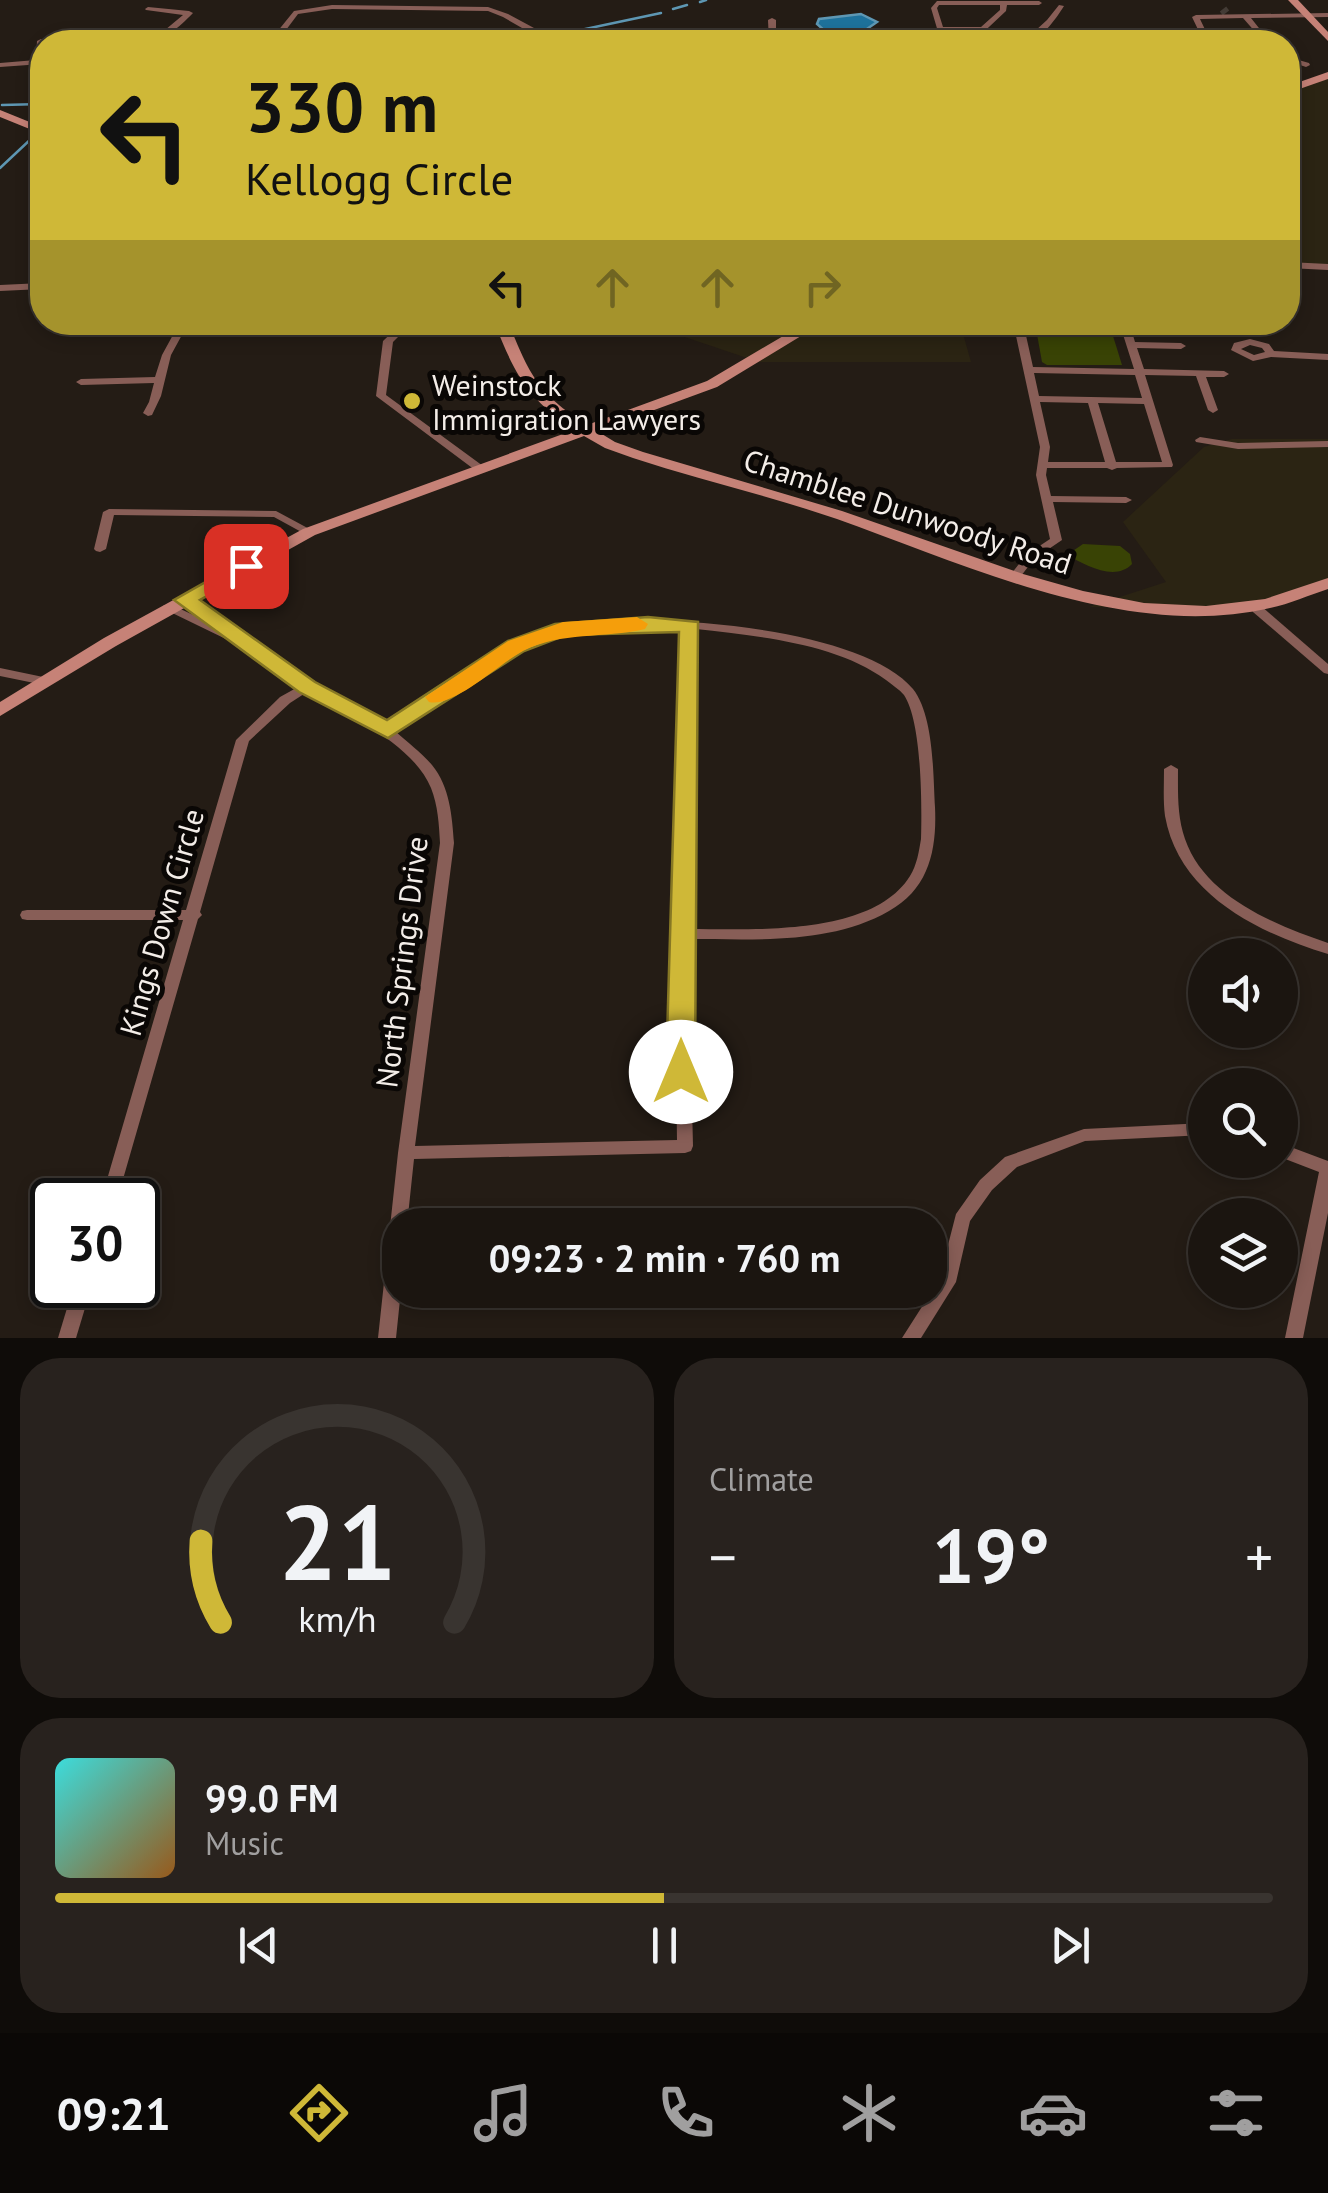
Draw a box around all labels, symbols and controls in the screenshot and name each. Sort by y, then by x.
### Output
text: 330 m [245,61,438,151]
icon: left [80,70,210,200]
text: Kellogg Circle [245,149,513,207]
icon: left [480,260,535,315]
icon: ahead [585,260,640,315]
icon: ahead [690,260,745,315]
icon: right [795,260,850,315]
place label: Weinstock Immigration Lawyers [432,365,701,438]
marker: Weinstock Immigration Lawyers [401,390,423,412]
street label: Chamblee Dunwoody Road [739,440,1077,582]
pin [204,524,289,609]
icon: arrive [219,539,274,594]
street label: Kings Down Circle [110,804,212,1040]
street label: North Springs Drive [366,834,436,1090]
map controls [1188,938,1298,1308]
button: sound [1188,938,1298,1048]
position arrow [629,1020,733,1124]
button: search [1188,1068,1298,1178]
speed limit sign: 30 [30,1178,160,1308]
button: layers [1188,1198,1298,1308]
text: 09:23 · 2 min · 760 m [489,1233,840,1282]
text: Climate [709,1458,814,1500]
text: 21 [278,1474,396,1609]
text: 19° [932,1507,1050,1604]
text: − [709,1521,737,1592]
text: + [1245,1521,1273,1592]
text: km/h [298,1596,376,1642]
text: 99.0 FM [205,1773,338,1822]
text: Music [205,1822,284,1864]
icon: previous [231,1918,286,1973]
icon: pause [637,1918,692,1973]
icon: next [1043,1918,1098,1973]
icon: directions [284,2078,354,2148]
icon: music [468,2078,538,2148]
icon: phone [651,2078,721,2148]
icon: climate [834,2078,904,2148]
icon: car [1018,2078,1088,2148]
icon: filters [1201,2078,1271,2148]
text: 09:21 [57,2084,171,2142]

